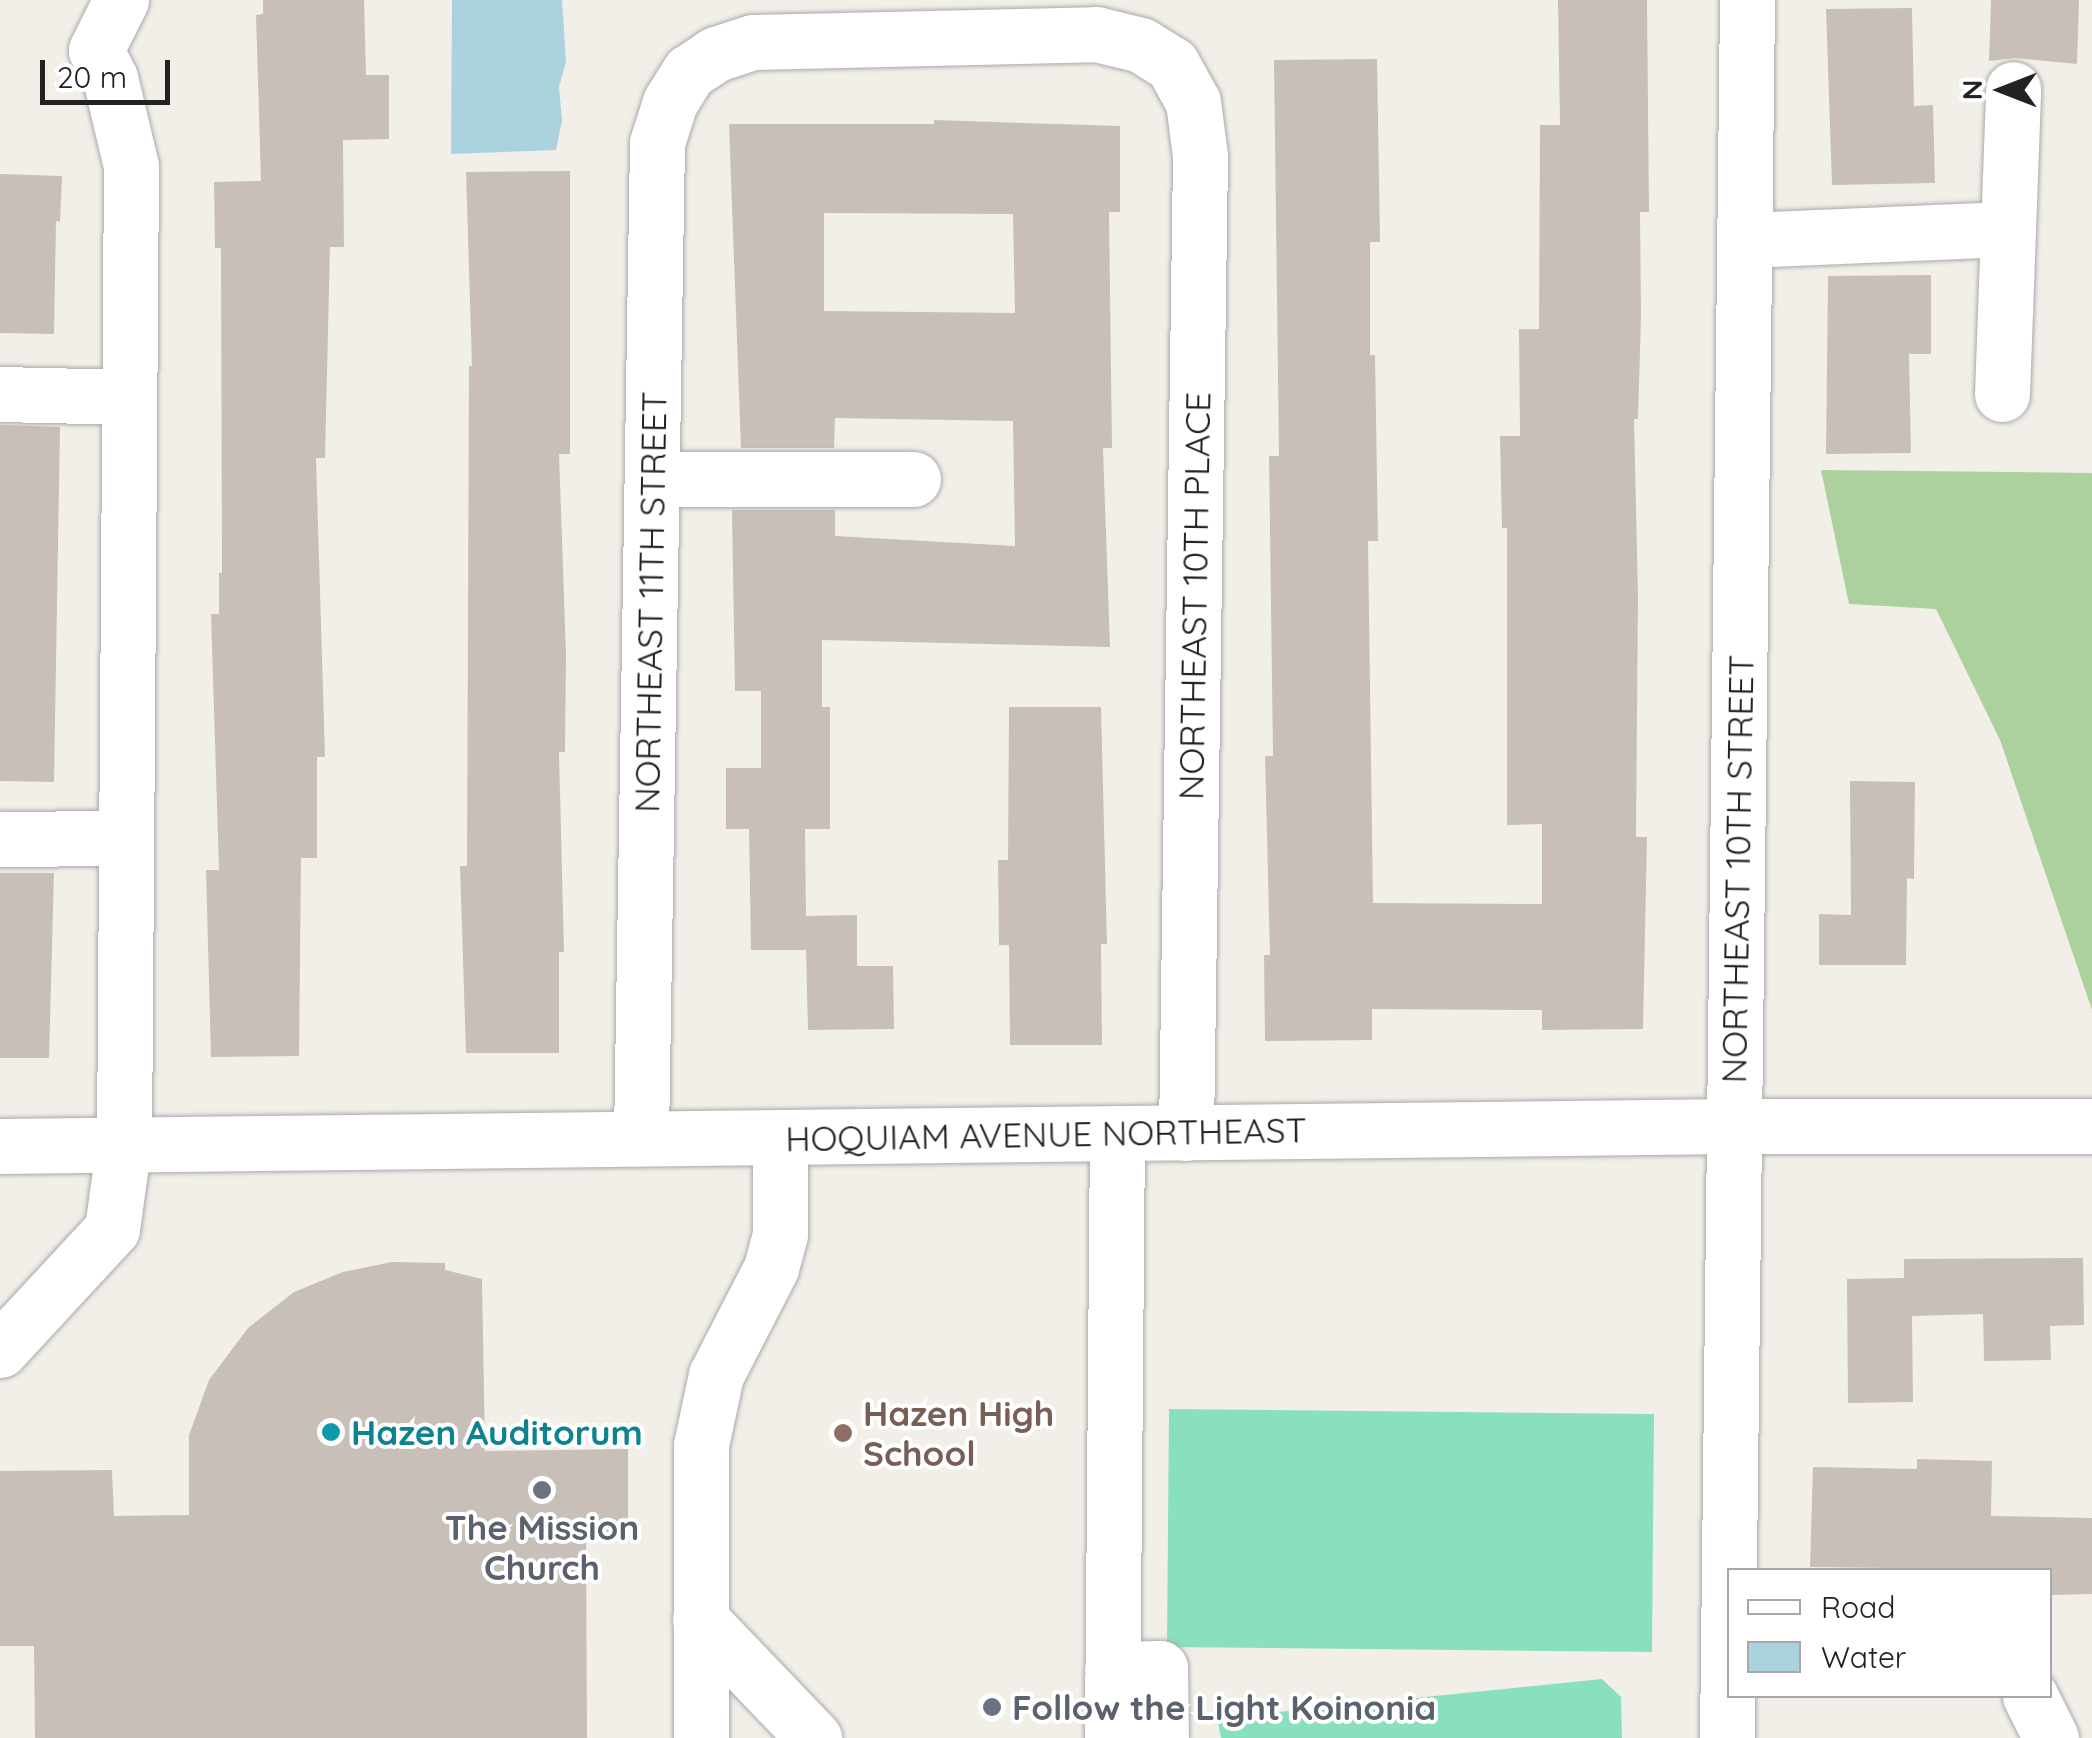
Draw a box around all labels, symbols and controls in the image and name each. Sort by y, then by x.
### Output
scale bar [45,40,175,102]
north arrow [1952,40,2052,140]
text: 20 m [57,58,127,96]
text: N [1954,80,1989,100]
street label: NORTHEAST 11TH STREET [625,391,675,813]
street label: NORTHEAST 10TH PLACE [1169,392,1219,800]
street label: NORTHEAST 10TH STREET [1712,654,1762,1084]
street label: HOQUIAM AVENUE NORTHEAST [785,1108,1307,1160]
place label: Hazen High School [863,1392,1054,1474]
place label: Hazen Auditorum [351,1411,643,1453]
marker: Hazen Auditorum [320,1421,342,1443]
marker: Hazen High School [832,1422,854,1444]
marker: The Mission Church [531,1479,553,1501]
place label: The Mission Church [445,1506,639,1588]
legend [1727,1568,2052,1698]
text: Road [1821,1588,1895,1626]
text: Water [1821,1638,1906,1676]
place label: Follow the Light Koinonia [1012,1686,1436,1728]
marker: Follow the Light Koinonia [981,1696,1003,1718]

